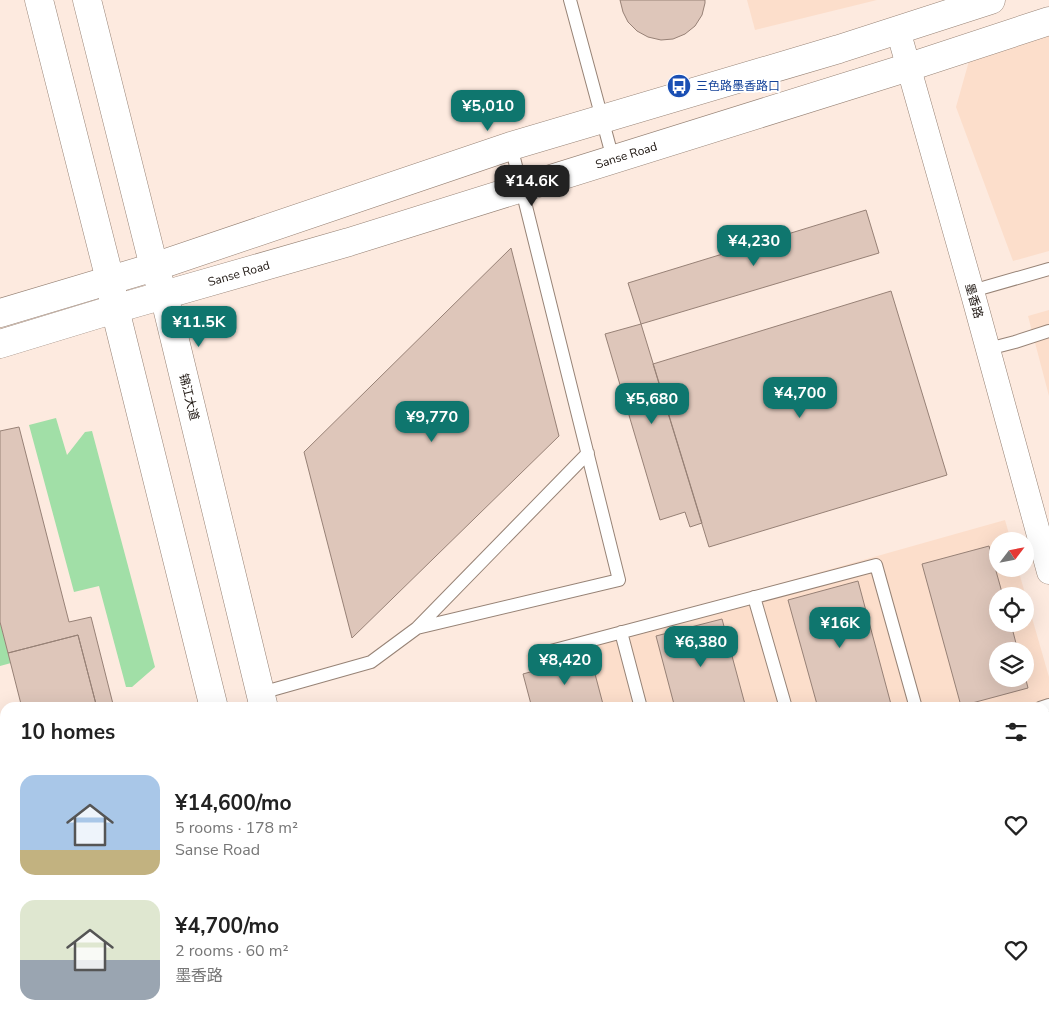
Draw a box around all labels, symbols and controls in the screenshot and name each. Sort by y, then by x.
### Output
bus stop icon: 三色路墨香路口 [666,73,692,99]
place label: 三色路墨香路口 [696,78,780,94]
pin: ¥5,010 [447,90,529,132]
text: ¥5,010 [462,95,514,117]
street label: Sanse Road [593,138,659,173]
pin: ¥14.6K [491,164,573,207]
text: ¥14.6K [506,170,559,192]
pin: ¥4,230 [713,224,795,267]
text: ¥4,230 [728,230,780,252]
street label: Sanse Road [206,257,272,290]
street label: 墨香路 [961,281,987,321]
pin: ¥11.5K [158,306,240,348]
text: ¥11.5K [173,311,226,333]
street label: 锦江大道 [175,372,203,422]
pin: ¥4,700 [759,376,841,419]
pin: ¥5,680 [611,382,693,425]
text: ¥4,700 [774,382,826,404]
text: ¥5,680 [626,388,678,410]
pin: ¥9,770 [391,400,473,443]
text: ¥9,770 [406,406,458,428]
north arrow [989,532,1034,578]
map controls [989,532,1034,687]
button: locate [989,587,1034,632]
pin: ¥16K [810,606,870,649]
text: ¥16K [820,612,860,634]
pin: ¥6,380 [660,626,742,668]
text: ¥6,380 [675,631,727,653]
button: layers [989,642,1034,687]
pin: ¥8,420 [524,644,606,686]
text: ¥8,420 [539,649,591,671]
text: 10 homes [20,718,115,746]
icon: filters [1002,718,1030,746]
text: ¥14,600/mo [175,789,292,817]
icon: home [60,795,120,855]
icon: heart [1002,811,1030,839]
text: 5 rooms · 178 m² [175,817,298,839]
text: Sanse Road [175,839,260,861]
text: ¥4,700/mo [175,912,279,940]
icon: home [60,920,120,980]
icon: heart [1002,936,1030,964]
text: 2 rooms · 60 m² [175,940,288,962]
text: 墨香路 [175,965,223,987]

